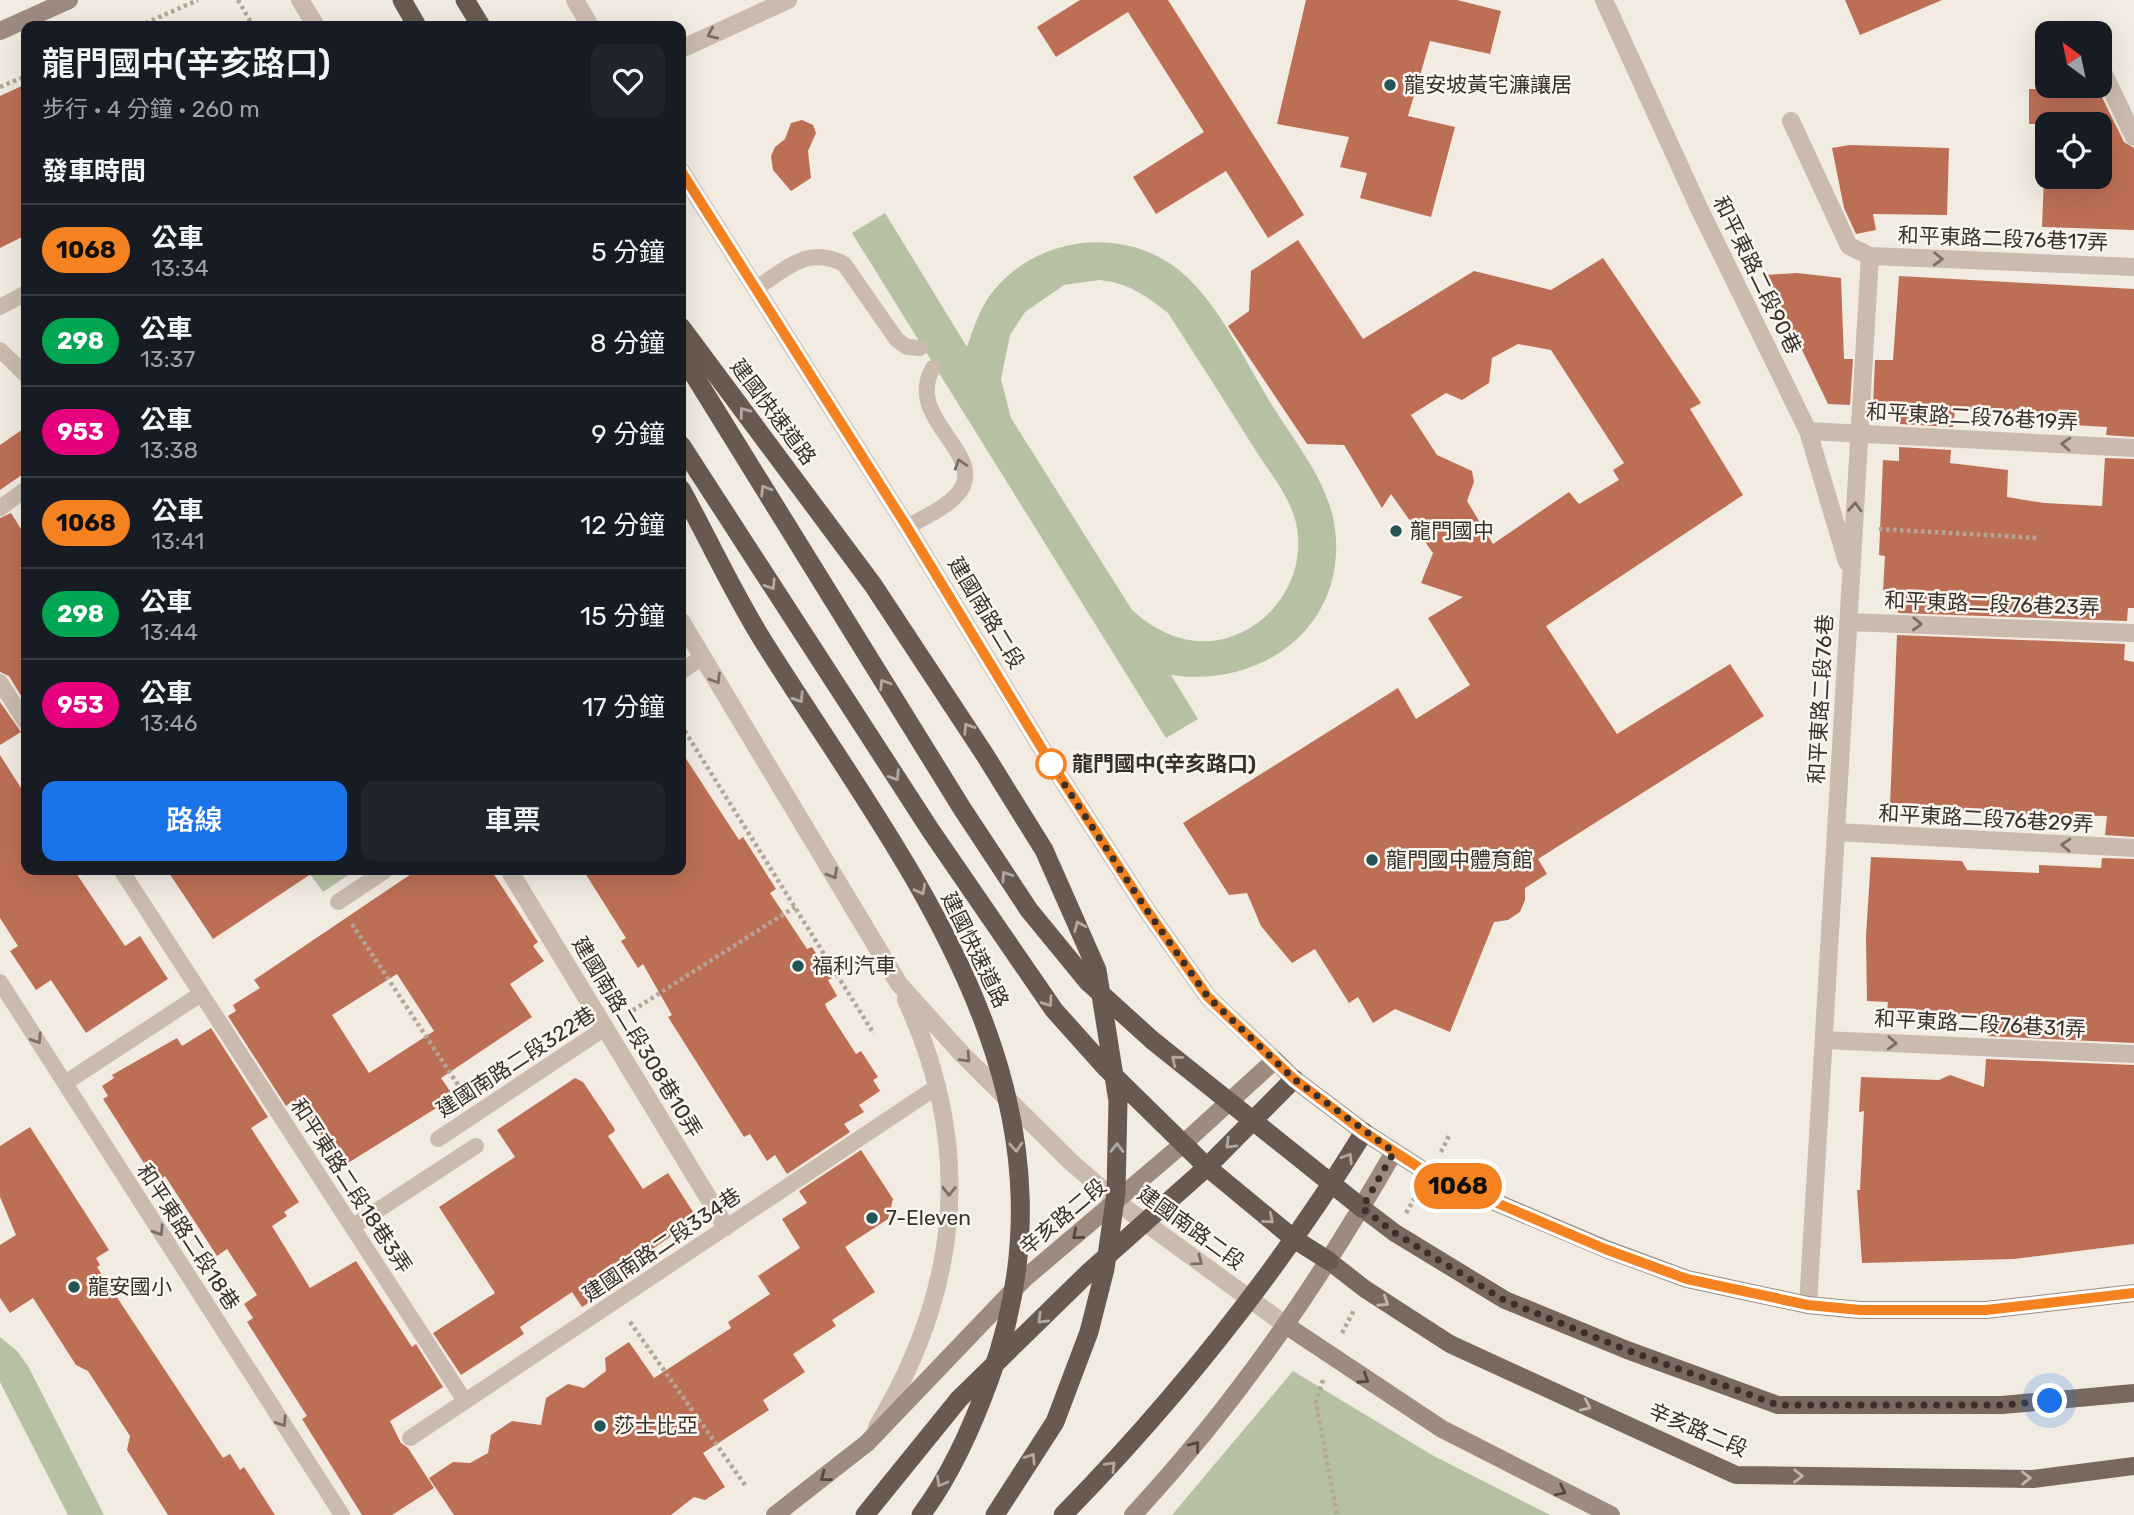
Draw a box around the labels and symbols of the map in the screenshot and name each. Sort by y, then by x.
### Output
north arrow [2035,21,2112,98]
one-way arrow [707,26,719,40]
place label: 龍安坡黃宅濂讓居 [1404,72,1572,97]
marker: 龍安坡黃宅濂讓居 [1382,77,1398,93]
street label: 和平東路二段90巷 [1708,192,1807,358]
street label: 和平東路二段76巷17弄 [1897,222,2109,255]
one-way arrow [1933,251,1944,266]
street label: 建國快速道路 [726,354,821,470]
street label: 和平東路二段76巷19弄 [1865,398,2079,435]
one-way arrow [740,407,753,420]
one-way arrow [2060,437,2071,452]
one-way arrow [953,459,968,471]
one-way arrow [760,485,773,498]
one-way arrow [1847,501,1862,512]
place label: 龍門國中 [1410,518,1494,543]
marker: 龍門國中 [1388,523,1404,539]
street label: 建國南路二段 [943,552,1030,673]
one-way arrow [763,577,776,590]
street label: 和平東路二段76巷23弄 [1884,587,2100,620]
street label: 和平東路二段76巷 [1804,614,1837,784]
one-way arrow [1911,617,1922,632]
one-way arrow [708,672,721,685]
one-way arrow [880,678,893,691]
one-way arrow [791,690,804,703]
one-way arrow [963,723,976,736]
marker: 龍門國中(辛亥路口) [1036,749,1066,779]
place label: 龍門國中(辛亥路口) [1072,751,1256,776]
one-way arrow [887,768,900,781]
street label: 和平東路二段76巷29弄 [1878,800,2094,837]
one-way arrow [2060,838,2071,853]
place label: 龍門國中體育館 [1386,847,1533,872]
marker: 龍門國中體育館 [1364,852,1380,868]
one-way arrow [825,867,838,880]
one-way arrow [1002,871,1014,884]
one-way arrow [912,883,926,895]
street label: 建國快速道路 [937,888,1014,1012]
one-way arrow [1073,921,1087,933]
street label: 建國南路二段308巷10弄 [568,932,707,1142]
place label: 福利汽車 [812,953,896,978]
marker: 福利汽車 [790,958,806,974]
one-way arrow [1040,994,1052,1007]
street label: 建國南路二段322巷 [432,1001,600,1122]
street label: 和平東路二段76巷31弄 [1874,1005,2087,1042]
one-way arrow [28,1031,41,1044]
one-way arrow [1887,1036,1898,1051]
one-way arrow [957,1050,970,1063]
one-way arrow [1172,1056,1185,1068]
street label: 和平東路二段18巷3弄 [286,1094,417,1278]
one-way arrow [1225,1136,1238,1149]
one-way arrow [1009,1142,1024,1153]
one-way arrow [1109,1142,1125,1153]
one-way arrow [1340,1153,1353,1166]
street label: 和平東路二段18巷 [132,1159,245,1315]
line badge: 1068 [1409,1163,1507,1209]
street label: 辛亥路二段 [1014,1173,1111,1260]
street label: 建國南路二段 [1133,1180,1250,1275]
street label: 建國南路二段334巷 [578,1182,746,1307]
one-way arrow [941,1186,957,1197]
place label: 7-Eleven [886,1205,971,1230]
marker: 7-Eleven [864,1210,880,1226]
one-way arrow [1262,1210,1274,1223]
one-way arrow [151,1223,164,1236]
one-way arrow [1072,1227,1085,1239]
one-way arrow [1190,1252,1203,1265]
place label: 龍安國小 [88,1274,172,1299]
marker: 龍安國小 [66,1279,82,1295]
one-way arrow [1377,1293,1390,1306]
one-way arrow [1037,1310,1050,1323]
one-way arrow [1356,1370,1369,1383]
your location [2032,1383,2067,1418]
one-way arrow [1579,1398,1591,1412]
street label: 辛亥路二段 [1645,1398,1751,1462]
place label: 莎士比亞 [614,1413,698,1438]
one-way arrow [274,1414,287,1427]
marker: 莎士比亞 [592,1418,608,1434]
one-way arrow [1186,1441,1199,1453]
one-way arrow [1023,1452,1036,1465]
one-way arrow [1102,1461,1115,1474]
one-way arrow [820,1468,832,1481]
one-way arrow [1793,1468,1804,1484]
one-way arrow [2020,1471,2031,1486]
one-way arrow [936,1475,949,1488]
one-way arrow [1554,1483,1566,1497]

